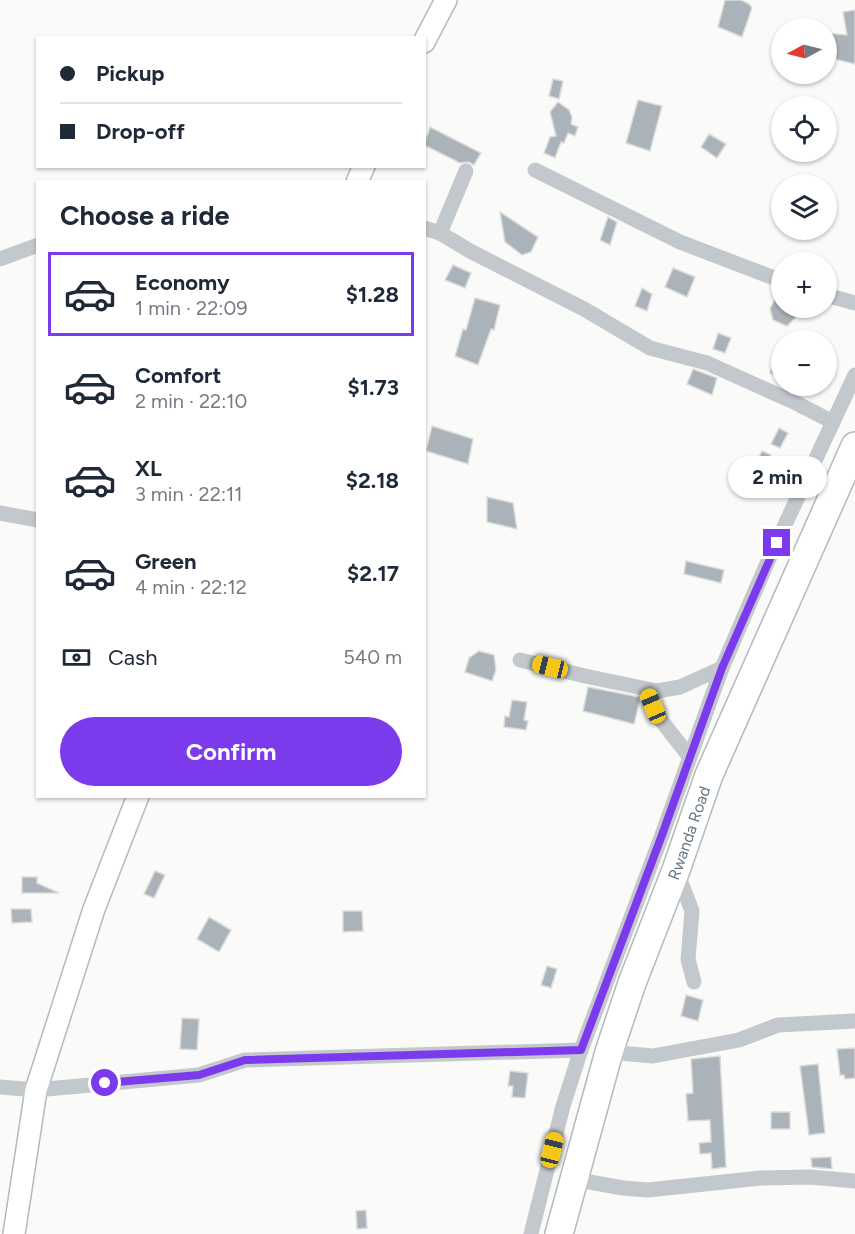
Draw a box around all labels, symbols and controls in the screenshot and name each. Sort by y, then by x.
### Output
north arrow [771,18,837,84]
map controls [771,18,837,396]
text: Pickup [96,60,165,87]
button: locate [771,96,837,162]
text: Drop-off [96,118,185,145]
button: layers [771,174,837,240]
text: Choose a ride [60,199,229,232]
button: + [771,252,837,318]
icon: car [63,267,117,321]
text: Economy [135,269,230,296]
text: $1.28 [346,281,399,308]
text: 1 min · 22:09 [135,296,248,320]
button: − [771,330,837,396]
icon: car [63,360,117,414]
text: Comfort [135,362,221,389]
text: $1.73 [348,374,399,401]
text: 2 min · 22:10 [135,389,247,413]
icon: car [63,453,117,507]
text: XL [135,455,162,482]
callout: 2 min [728,456,826,498]
text: 2 min [752,465,803,489]
text: $2.18 [346,467,399,494]
text: 3 min · 22:11 [135,482,243,506]
route end [763,529,790,556]
icon: car [63,546,117,600]
text: Green [135,548,197,575]
text: $2.17 [347,560,399,587]
text: 4 min · 22:12 [135,575,247,599]
icon: cash [60,641,93,674]
text: Cash [108,644,158,671]
text: 540 m [343,645,402,669]
car [530,654,570,680]
car [638,686,668,726]
button: Confirm [60,717,402,786]
street label: Rwanda Road [664,784,714,882]
route start [91,1069,118,1096]
car [539,1130,565,1170]

